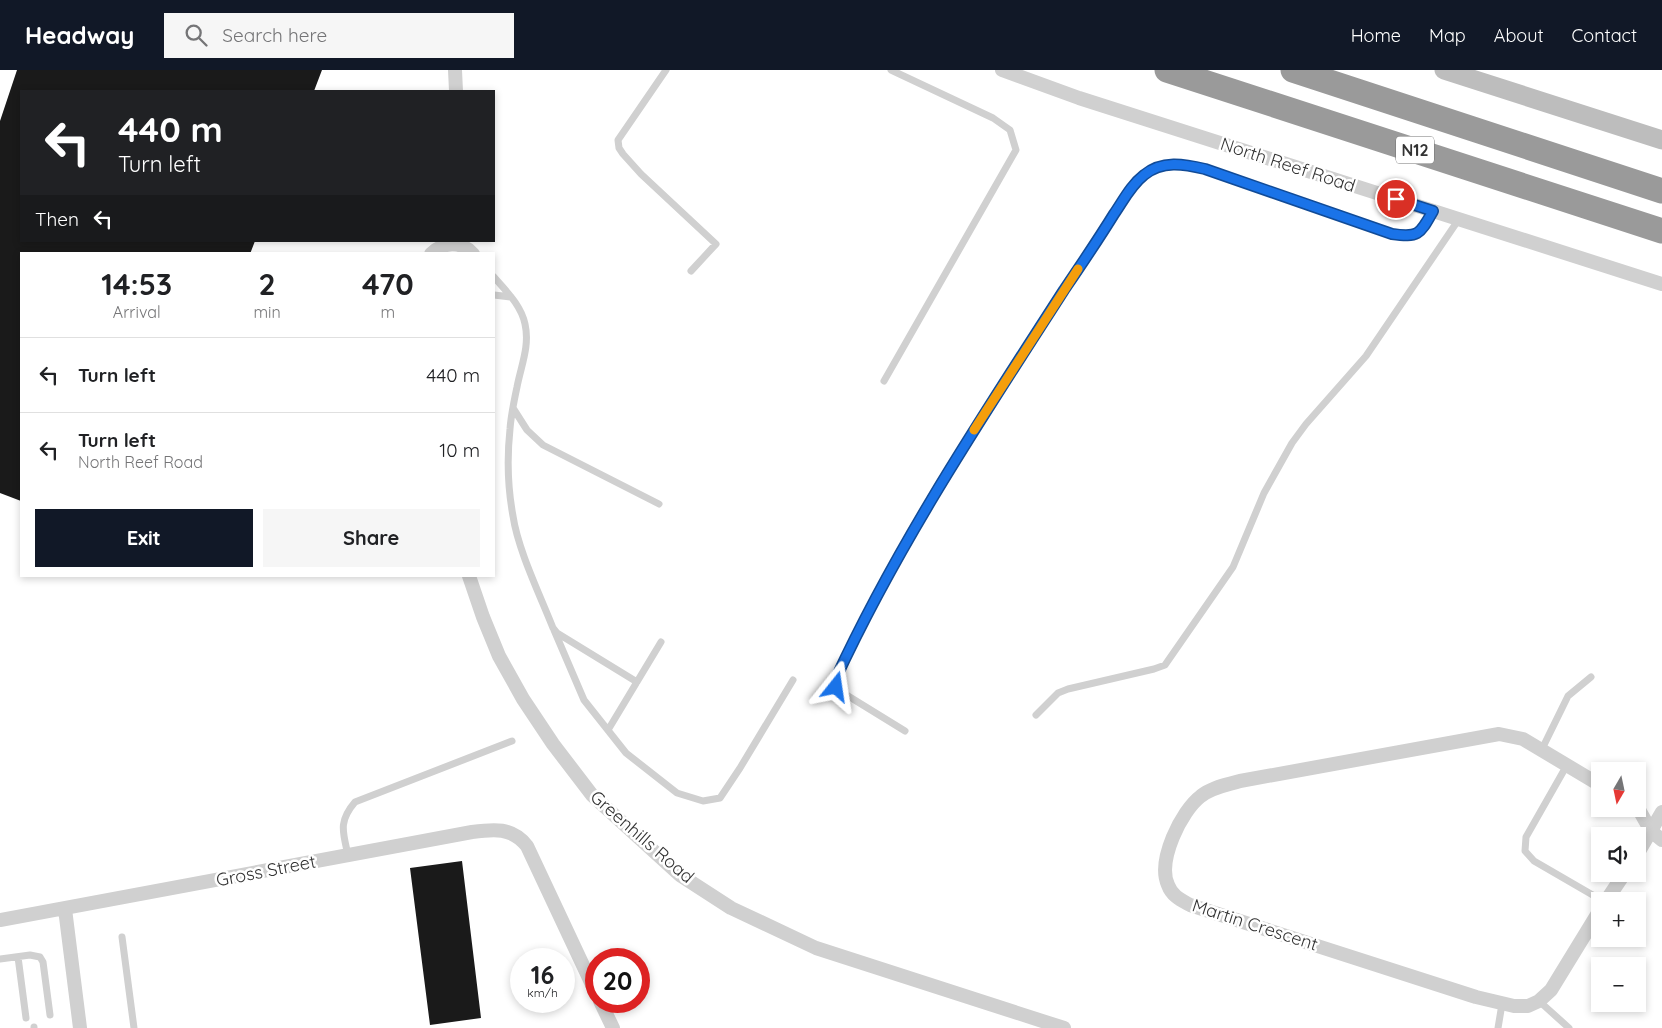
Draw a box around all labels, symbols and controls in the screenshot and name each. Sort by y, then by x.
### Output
search box [164,13,514,58]
text: Headway [25,20,134,50]
icon: search [182,21,210,49]
text: Search here [222,23,327,47]
text: Home [1351,24,1401,47]
text: Map [1429,24,1466,47]
text: About [1494,24,1544,47]
text: Contact [1572,24,1637,47]
text: 440 m [118,107,223,151]
icon: left [35,110,100,175]
street label: North Reef Road [1218,132,1359,197]
road number: N12 [1396,136,1434,164]
text: Turn left [118,150,201,178]
pin [1375,178,1417,220]
icon: arrive [1382,185,1410,213]
icon: left [89,205,117,233]
text: Then [35,207,79,231]
text: 14:53 [101,265,172,303]
text: 2 [259,265,276,303]
text: 470 [362,265,414,303]
text: Arrival [113,302,161,322]
text: min [253,302,281,322]
text: m [381,302,395,322]
icon: left [35,361,63,389]
text: Turn left [78,363,156,387]
text: 440 m [426,363,480,387]
text: Turn left [78,428,156,452]
icon: left [35,436,63,464]
text: 10 m [439,438,480,462]
text: North Reef Road [78,452,203,472]
button: Exit [35,509,253,567]
button: Share [263,509,480,567]
position arrow [809,660,861,712]
north arrow [1591,762,1646,818]
map controls [1591,762,1646,1012]
street label: Greenhills Road [586,785,699,888]
button: sound [1591,827,1646,882]
street label: Gross Street [214,850,318,891]
button: + [1591,892,1646,947]
street label: Martin Crescent [1189,893,1321,956]
speed limit sign: 20 [585,948,650,1013]
button: − [1591,957,1646,1012]
text: 16 [531,959,554,990]
text: km/h [527,985,558,1000]

